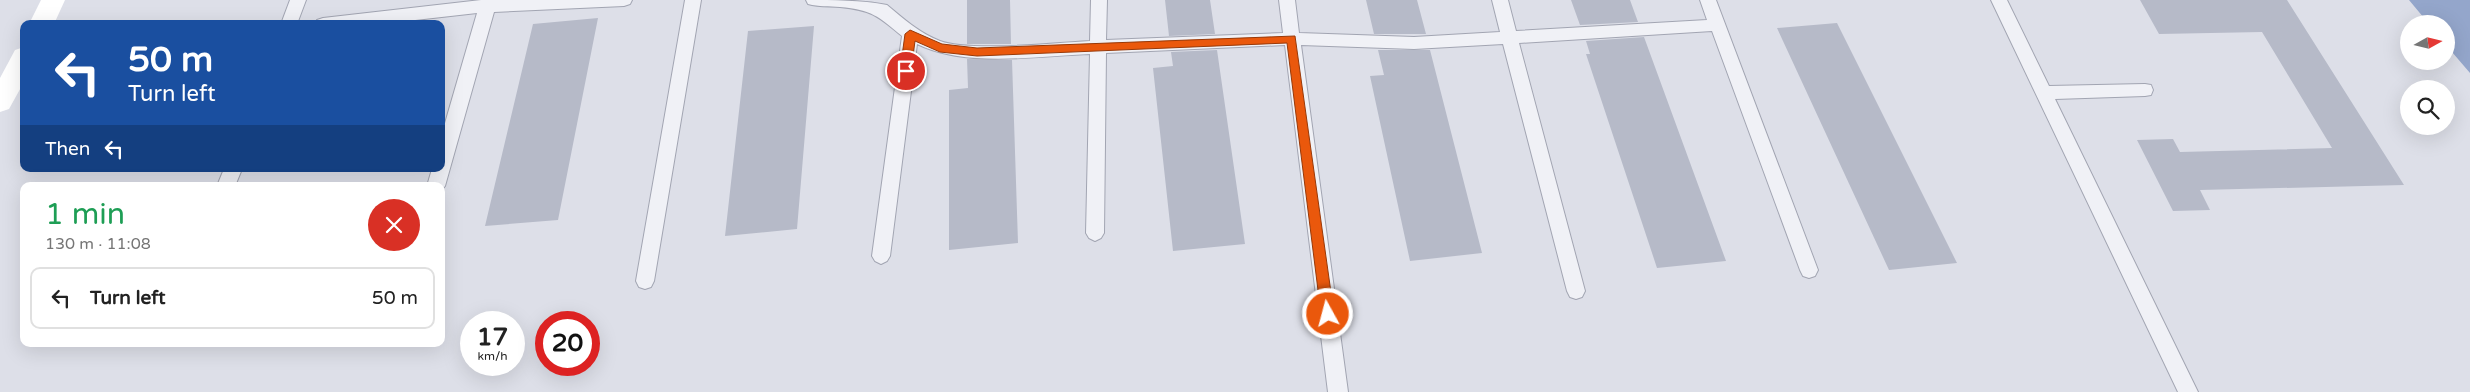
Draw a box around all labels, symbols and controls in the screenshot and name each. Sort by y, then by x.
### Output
north arrow [2400,15,2455,70]
map controls [2400,15,2455,135]
text: 50 m [128,39,213,81]
icon: left [45,40,110,105]
pin [885,50,927,92]
icon: arrive [892,57,920,85]
button: search [2400,80,2455,135]
text: Turn left [128,81,216,107]
icon: left [100,135,128,163]
text: Then [45,138,90,160]
text: 1 min [45,196,125,233]
button: close [368,199,420,251]
text: 130 m · 11:08 [45,234,151,254]
icon: left [47,284,75,312]
text: Turn left [90,287,166,309]
text: 50 m [372,287,418,309]
position arrow [1301,287,1353,339]
speed limit sign: 20 [535,311,600,376]
text: 17 [477,322,508,352]
text: km/h [477,349,508,363]

